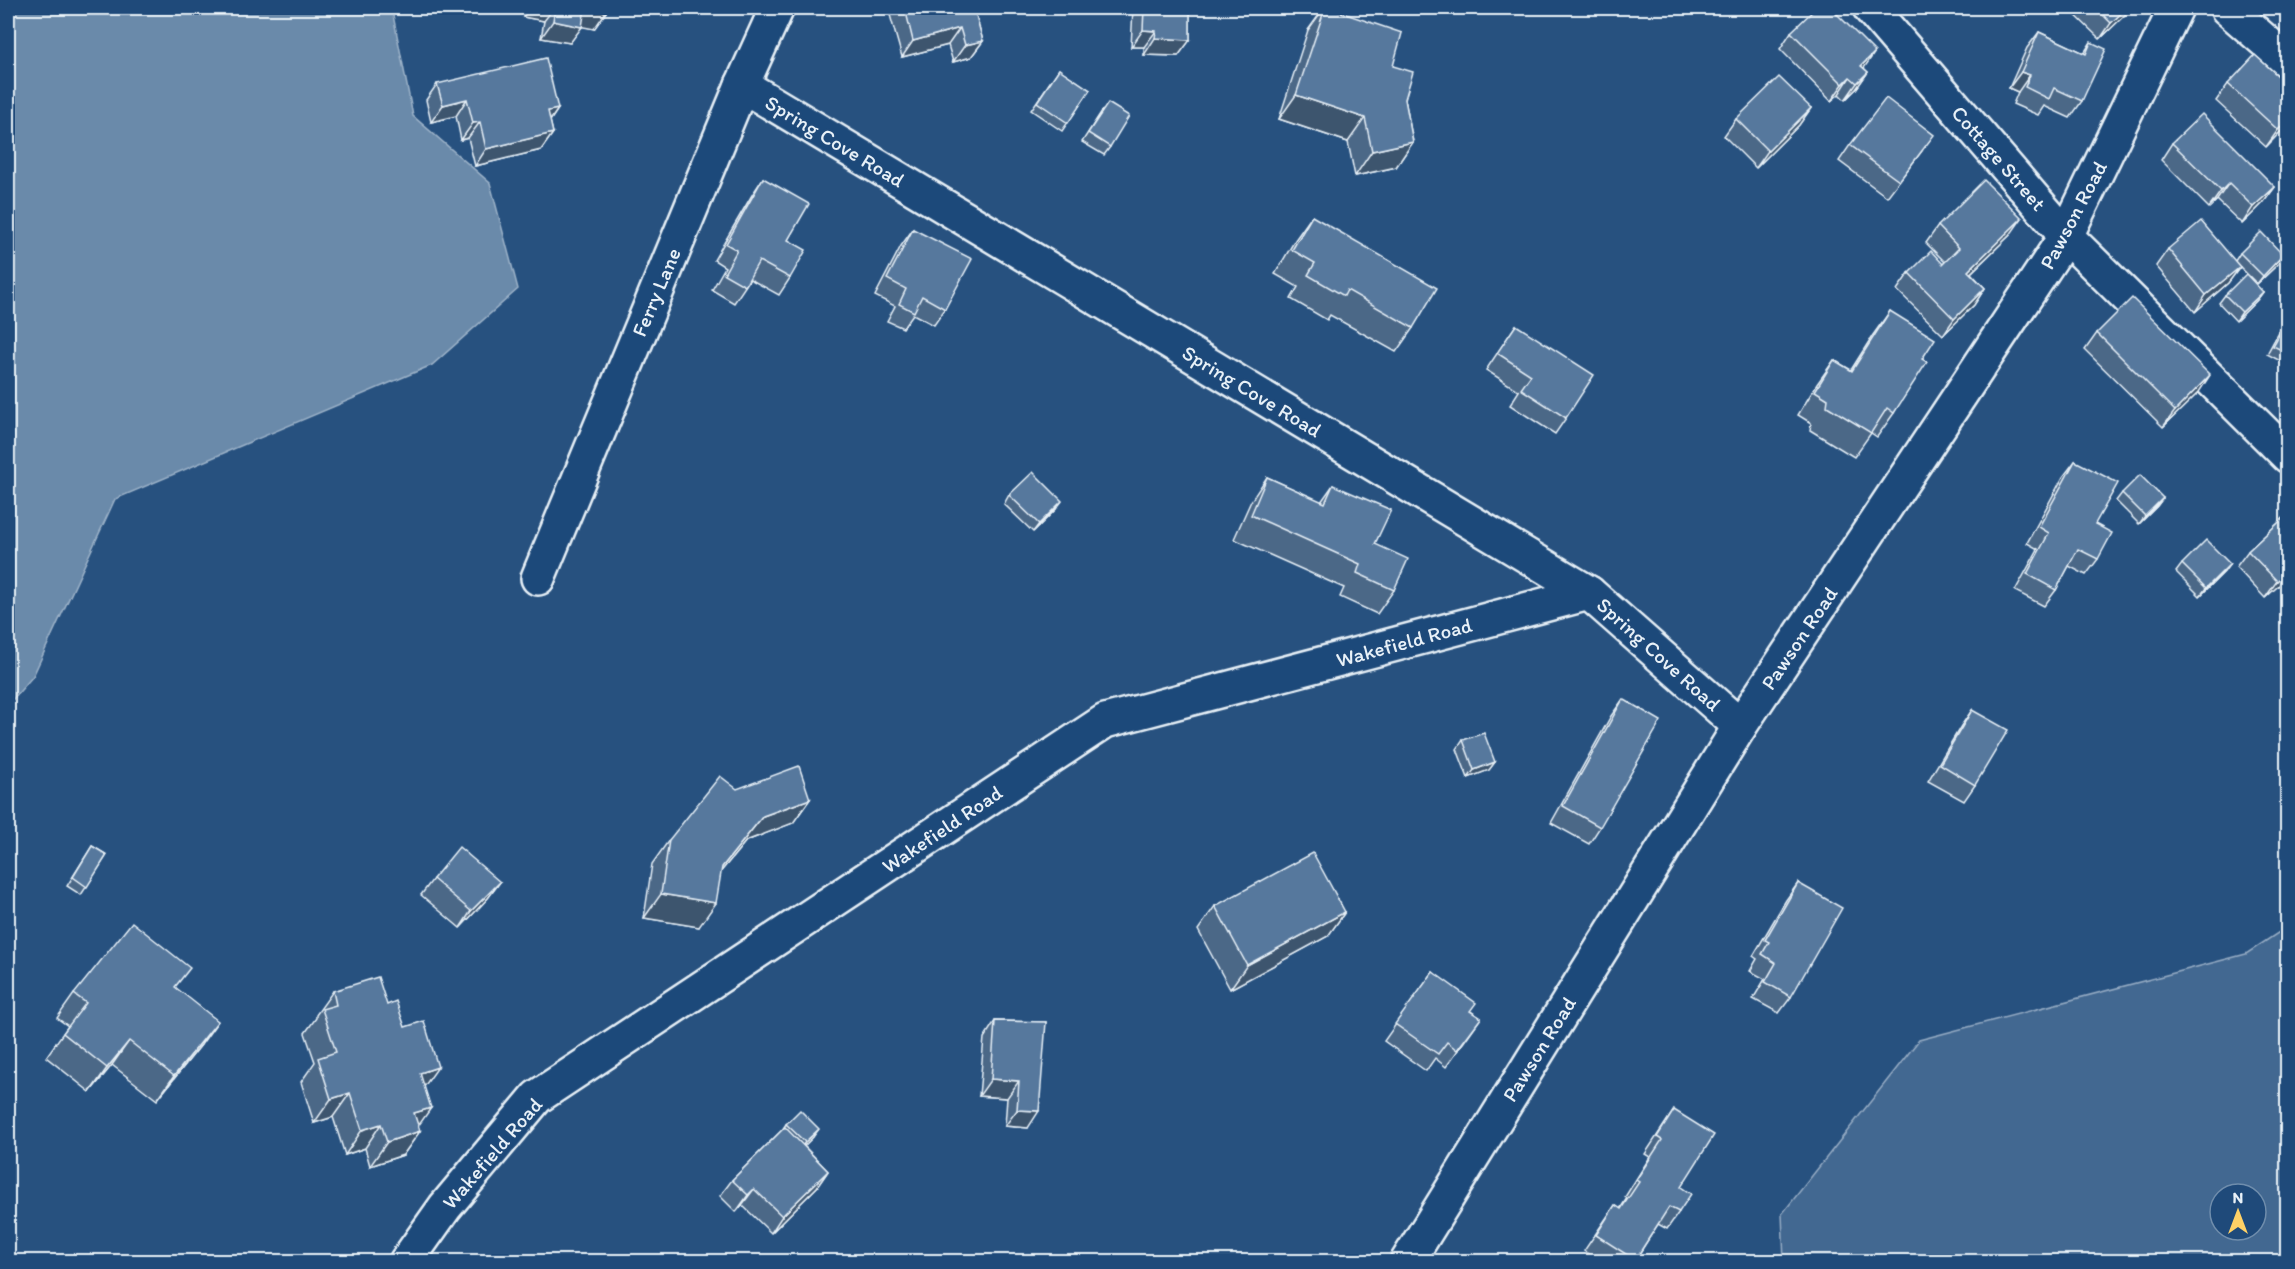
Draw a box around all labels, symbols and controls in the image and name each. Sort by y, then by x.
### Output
street label: Spring Cove Road [761,90,910,193]
street label: Cottage Street [1947,100,2051,216]
street label: Pawson Road [2034,156,2112,273]
street label: Ferry Lane [626,244,686,340]
street label: Spring Cove Road [1178,340,1327,443]
street label: Pawson Road [1755,581,1843,694]
street label: Spring Cove Road [1592,592,1726,716]
street label: Wakefield Road [1333,612,1475,672]
street label: Wakefield Road [877,779,1007,878]
street label: Pawson Road [1497,992,1581,1106]
street label: Wakefield Road [437,1092,548,1214]
north arrow [2208,1182,2268,1242]
text: N [2233,1188,2243,1207]

